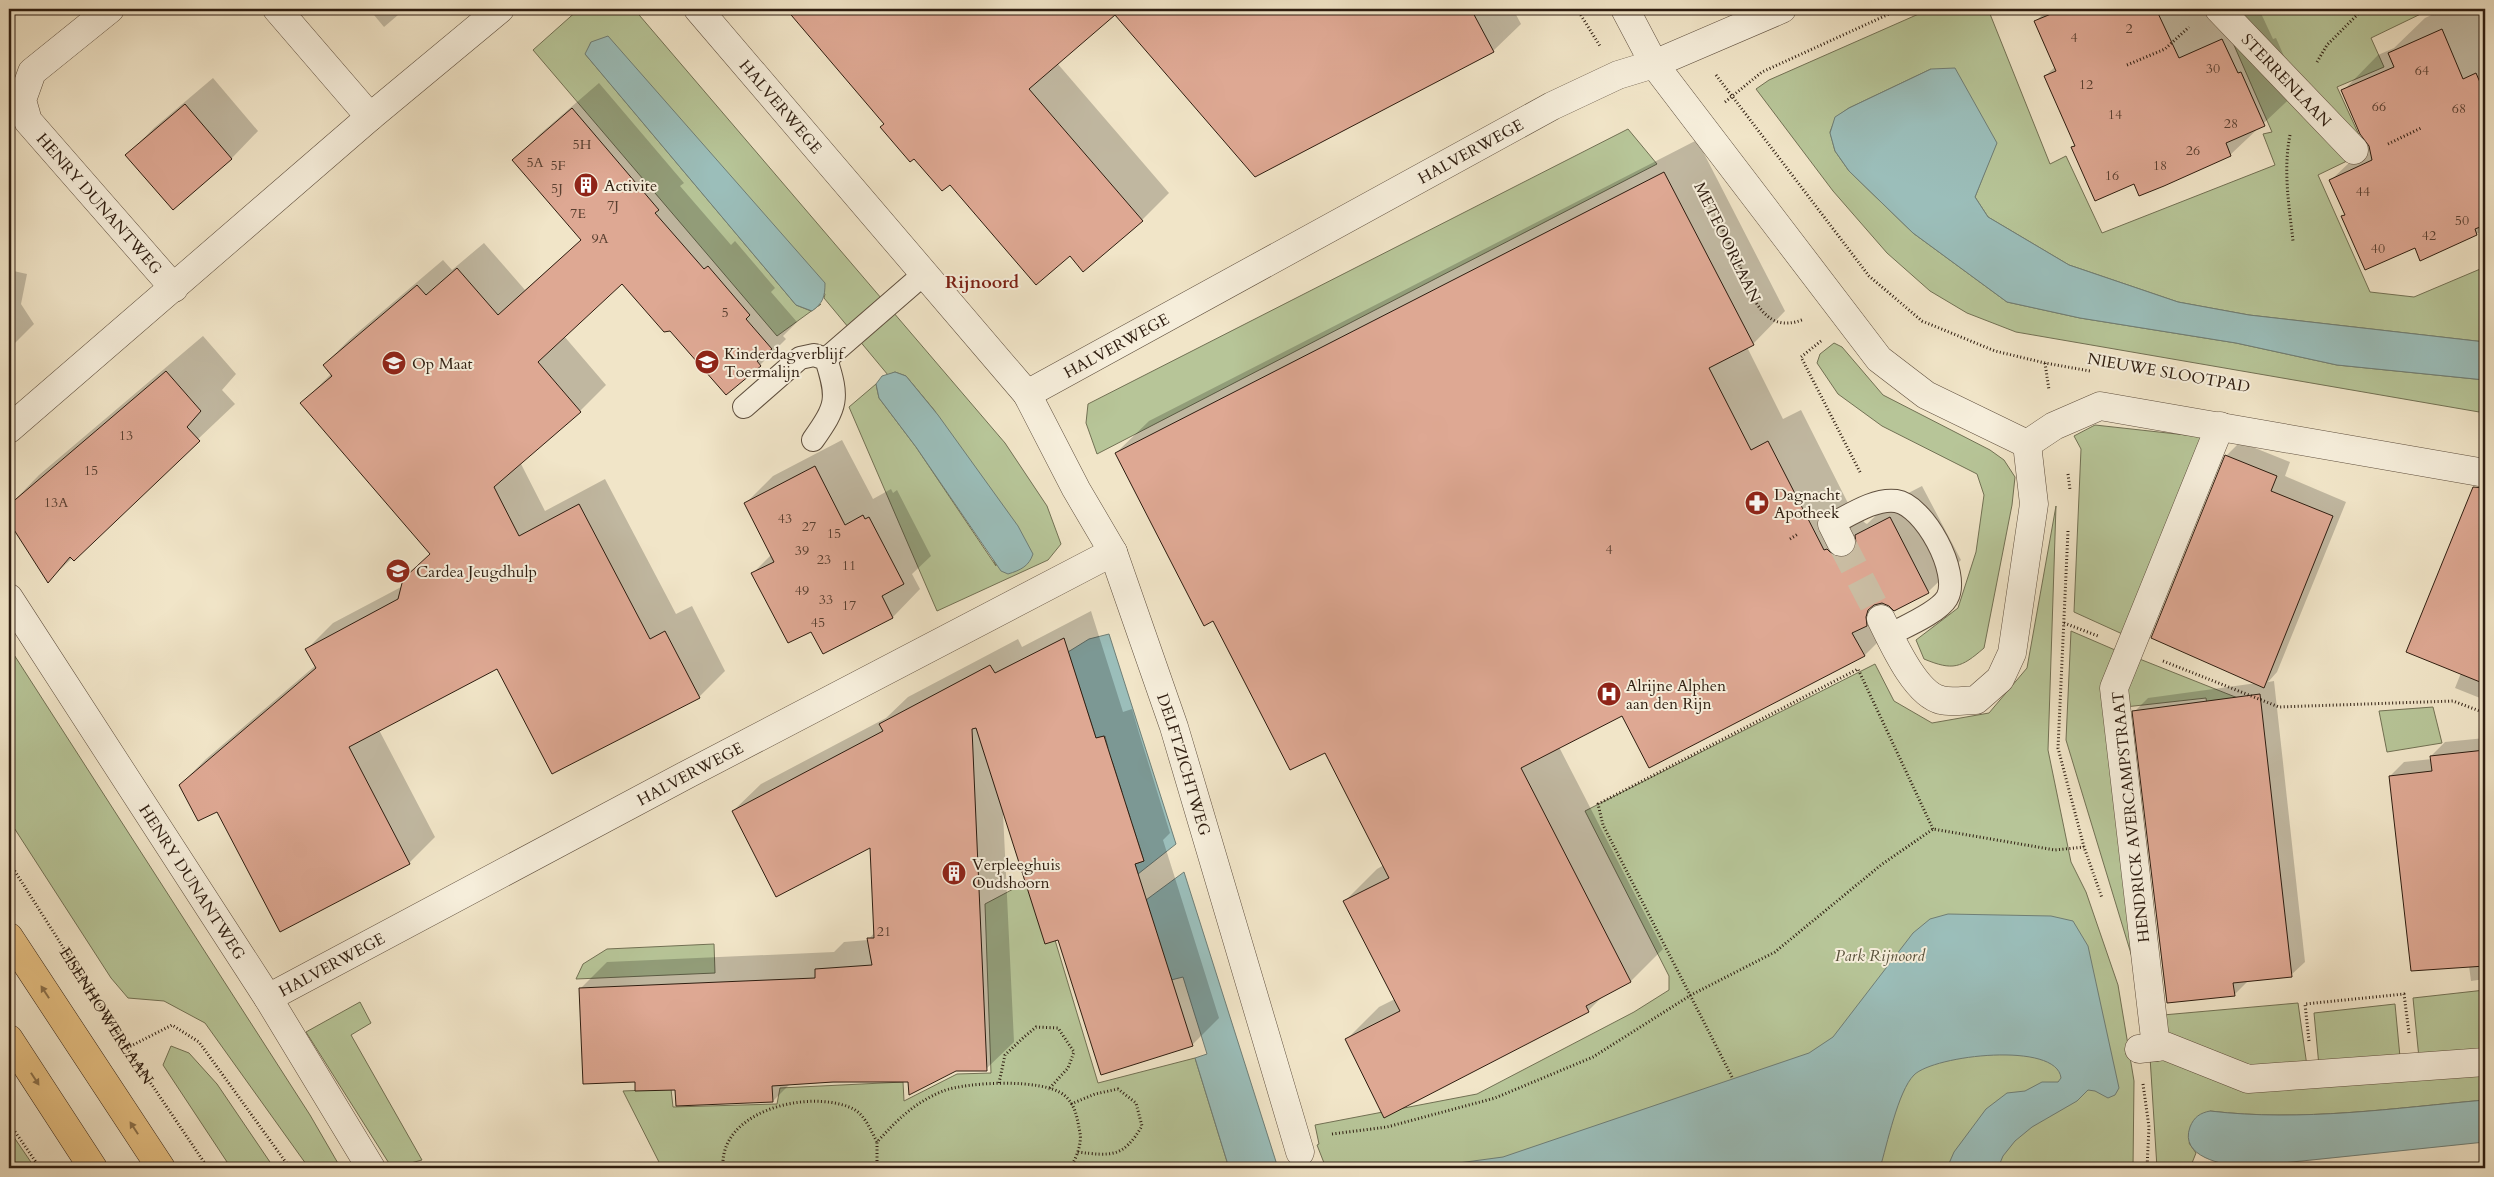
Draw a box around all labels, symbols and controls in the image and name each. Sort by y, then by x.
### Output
house number: 2 [2125,19,2133,38]
house number: 4 [2070,28,2078,47]
street label: STERRENLAAN [2236,29,2336,132]
street label: HALVERWEGE [734,55,827,159]
house number: 30 [2206,59,2220,78]
house number: 64 [2415,61,2429,80]
house number: 12 [2079,75,2093,94]
house number: 66 [2372,97,2386,116]
house number: 68 [2452,99,2466,118]
house number: 14 [2108,105,2122,124]
street label: HALVERWEGE [1414,114,1528,190]
house number: 28 [2224,114,2238,133]
street label: HENRY DUNANTWEG [31,128,167,279]
house number: 5H [573,135,592,154]
house number: 26 [2186,141,2200,160]
house number: 5A [526,153,544,172]
house number: 5F [550,156,566,175]
house number: 18 [2153,156,2167,175]
house number: 16 [2105,166,2119,185]
building icon: Activite [573,172,599,198]
place label: Activite [604,175,657,197]
house number: 5J [551,179,563,198]
street label: METEOORLAAN [1688,179,1766,307]
house number: 44 [2356,182,2370,201]
house number: 7J [607,196,619,215]
house number: 7E [570,204,586,223]
house number: 50 [2455,211,2469,230]
house number: 42 [2422,226,2436,245]
house number: 9A [591,229,609,248]
house number: 40 [2371,239,2385,258]
district label: Rijnoord [945,270,1020,295]
house number: 5 [721,303,729,322]
street label: HALVERWEGE [1060,308,1173,384]
place label: Kinderdagverblijf Toermalijn [724,343,846,383]
street label: NIEUWE SLOOTPAD [2086,348,2252,398]
school or university icon: Kinderdagverblijf Toermalijn [694,349,720,375]
school or university icon: Op Maat [381,350,407,376]
place label: Op Maat [412,353,473,375]
house number: 13 [119,426,133,445]
house number: 15 [84,461,98,480]
place label: Dagnacht Apotheek [1774,484,1840,524]
pharmacy icon: Dagnacht Apotheek [1744,490,1770,516]
house number: 13A [44,493,68,512]
house number: 43 [778,509,792,528]
house number: 27 [802,517,816,536]
house number: 15 [827,524,841,543]
house number: 4 [1605,540,1613,559]
house number: 39 [795,541,809,560]
house number: 23 [817,550,831,569]
house number: 11 [842,556,856,575]
school or university icon: Cardea Jeugdhulp [385,558,411,584]
place label: Cardea Jeugdhulp [416,561,537,583]
house number: 49 [795,581,809,600]
house number: 33 [819,590,833,609]
house number: 17 [842,596,856,615]
house number: 45 [811,613,825,632]
place label: Alrijne Alphen aan den Rijn [1626,675,1726,715]
hospital icon: Alrijne Alphen aan den Rijn [1596,681,1622,707]
street label: DELFTZICHTWEG [1151,690,1216,839]
street label: HENDRICK AVERCAMPSTRAAT [2107,690,2155,944]
street label: HALVERWEGE [633,737,747,811]
street label: HENRY DUNANTWEG [133,800,250,964]
place label: Verpleeghuis Oudshoorn [972,854,1060,894]
building icon: Verpleeghuis Oudshoorn [941,860,967,886]
house number: 21 [877,922,891,941]
street label: HALVERWEGE [275,928,389,1002]
street label: EISENHOWERLAAN [54,943,159,1089]
park label: Park Rijnoord [1835,945,1926,967]
one-way arrow [40,985,50,999]
one-way arrow [31,1073,40,1086]
one-way arrow [130,1121,139,1134]

